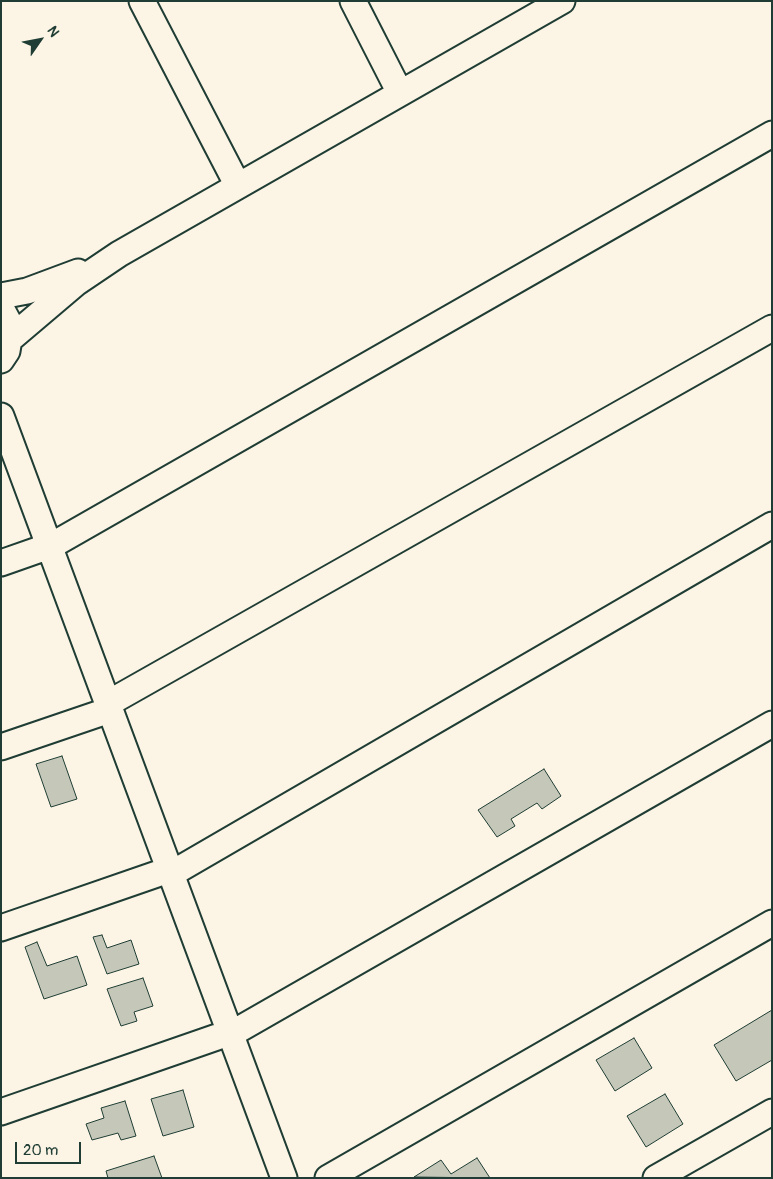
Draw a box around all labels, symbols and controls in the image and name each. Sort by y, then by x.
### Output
north arrow [15,15,65,65]
text: N [43,23,63,40]
scale bar [18,1132,84,1164]
text: 20 m [23,1141,58,1160]

